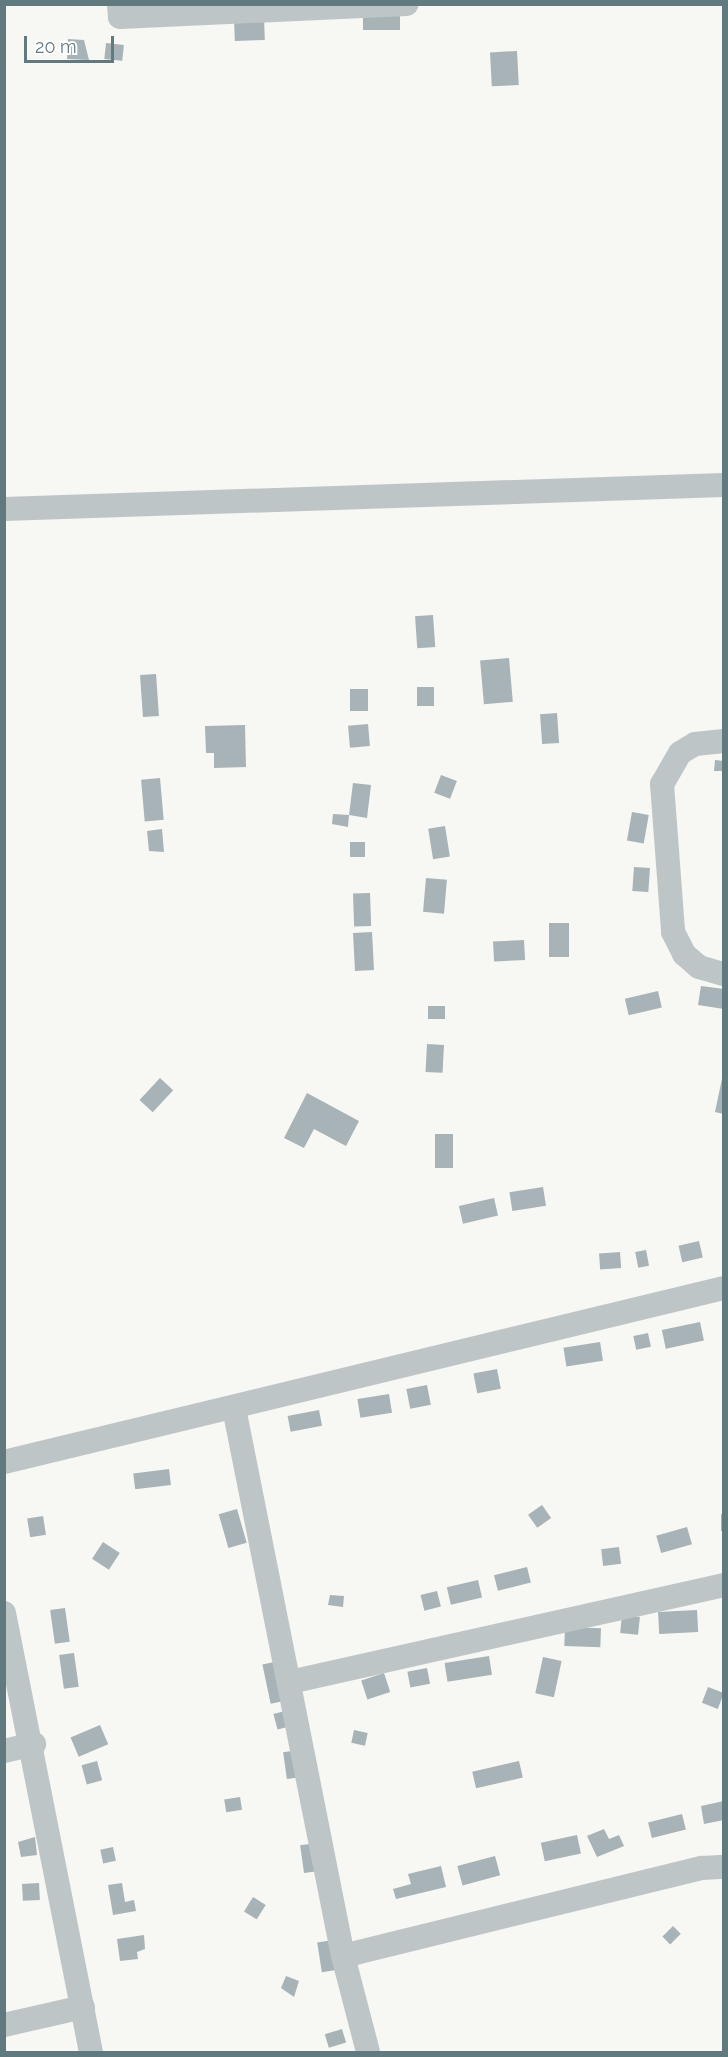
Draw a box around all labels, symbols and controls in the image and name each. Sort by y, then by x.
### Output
scale bar [27,24,117,62]
text: 20 m [35,36,77,57]

